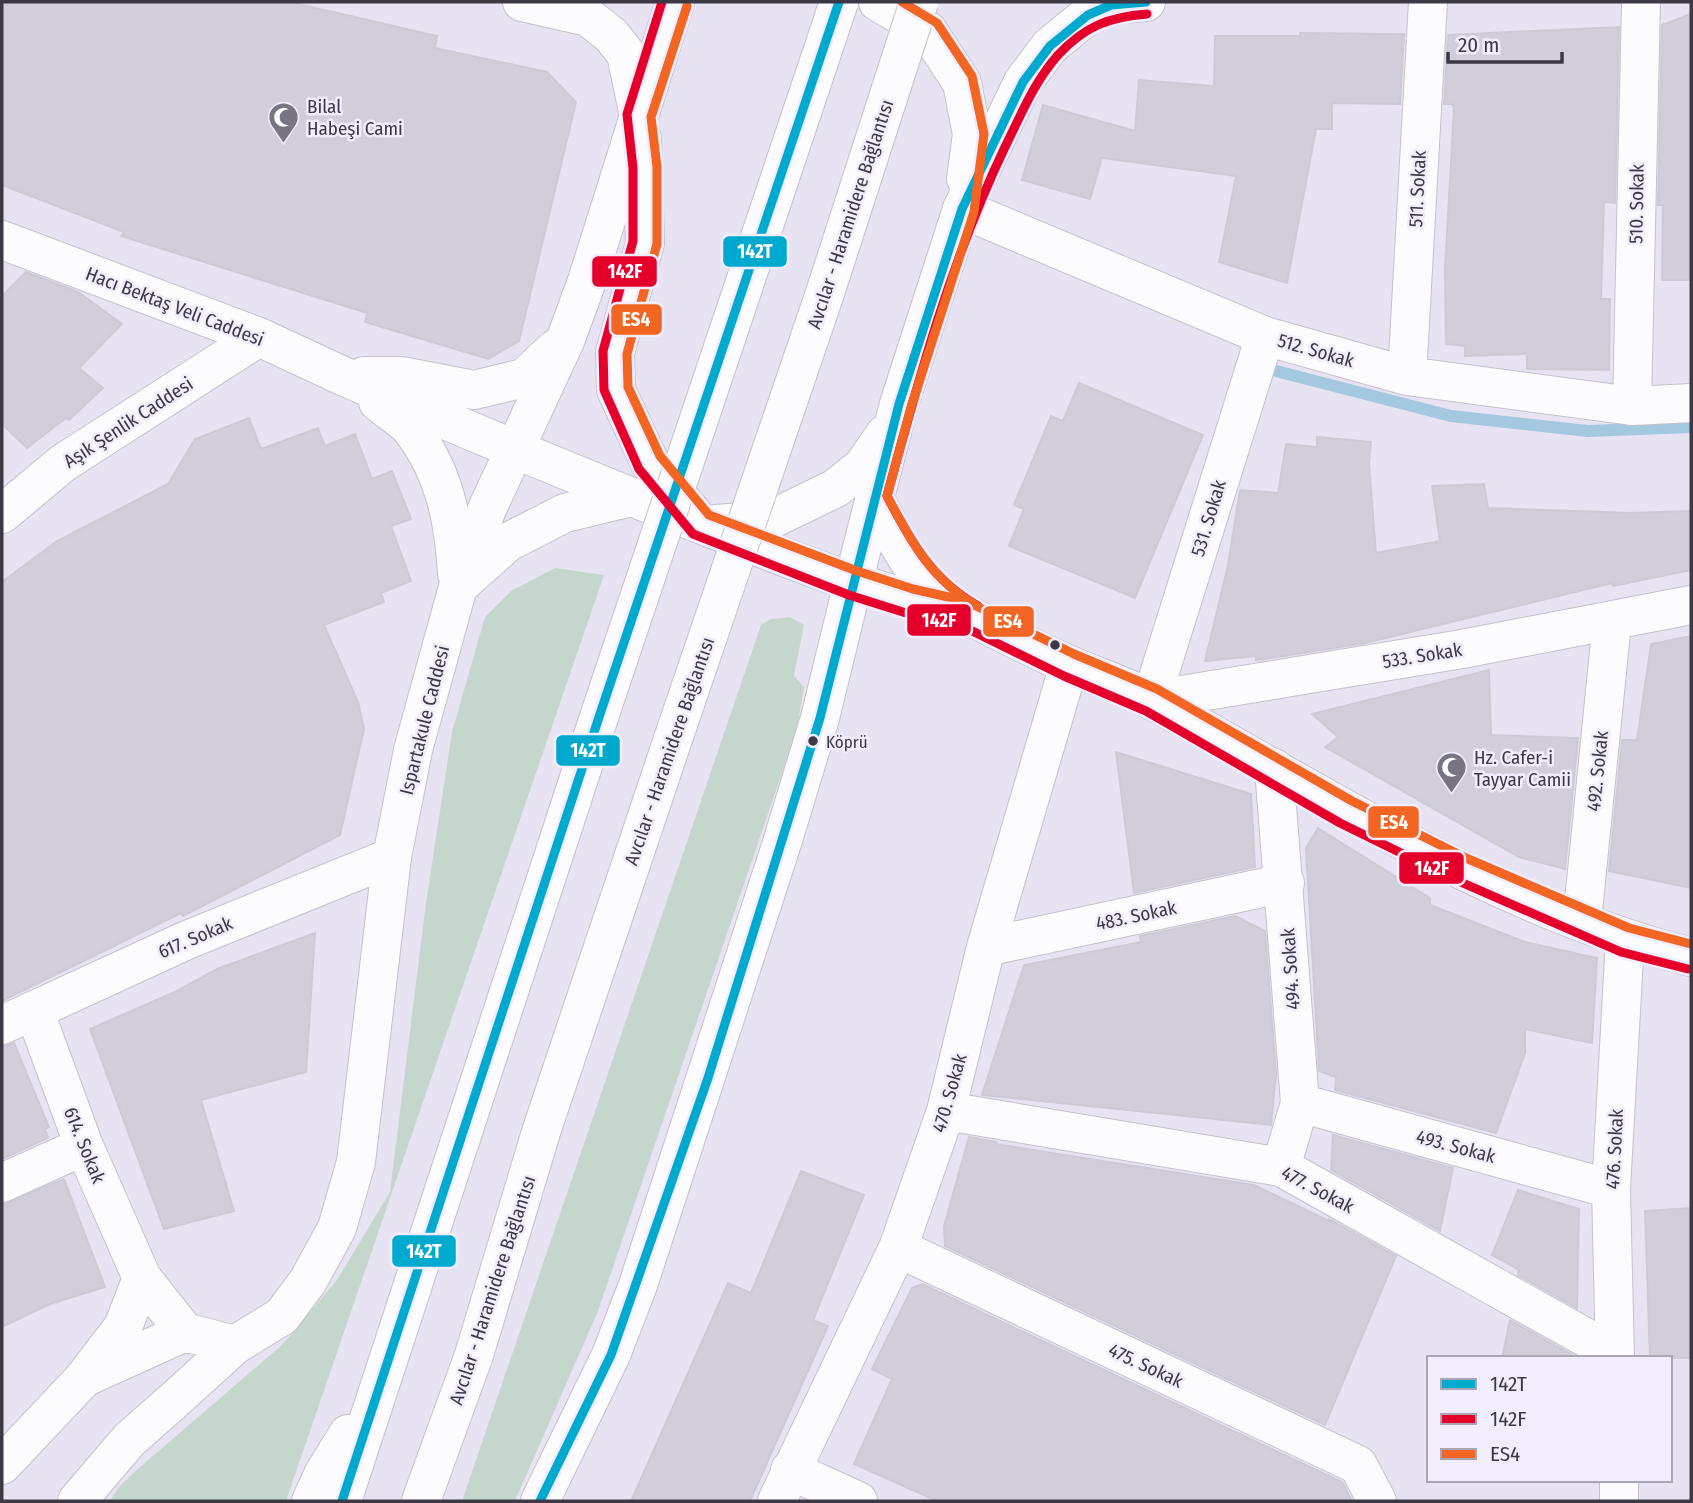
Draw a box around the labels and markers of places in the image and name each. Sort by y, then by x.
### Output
place label: Bilal Habeşi Cami [307,95,403,140]
mosque icon: Bilal Habeşi Cami [267,100,301,144]
unlabelled marker [1048,638,1062,652]
place label: Köprü [826,732,868,753]
marker: Köprü [806,734,820,748]
place label: Hz. Cafer-i Tayyar Camii [1474,746,1571,791]
mosque icon: Hz. Cafer-i Tayyar Camii [1434,751,1468,795]

